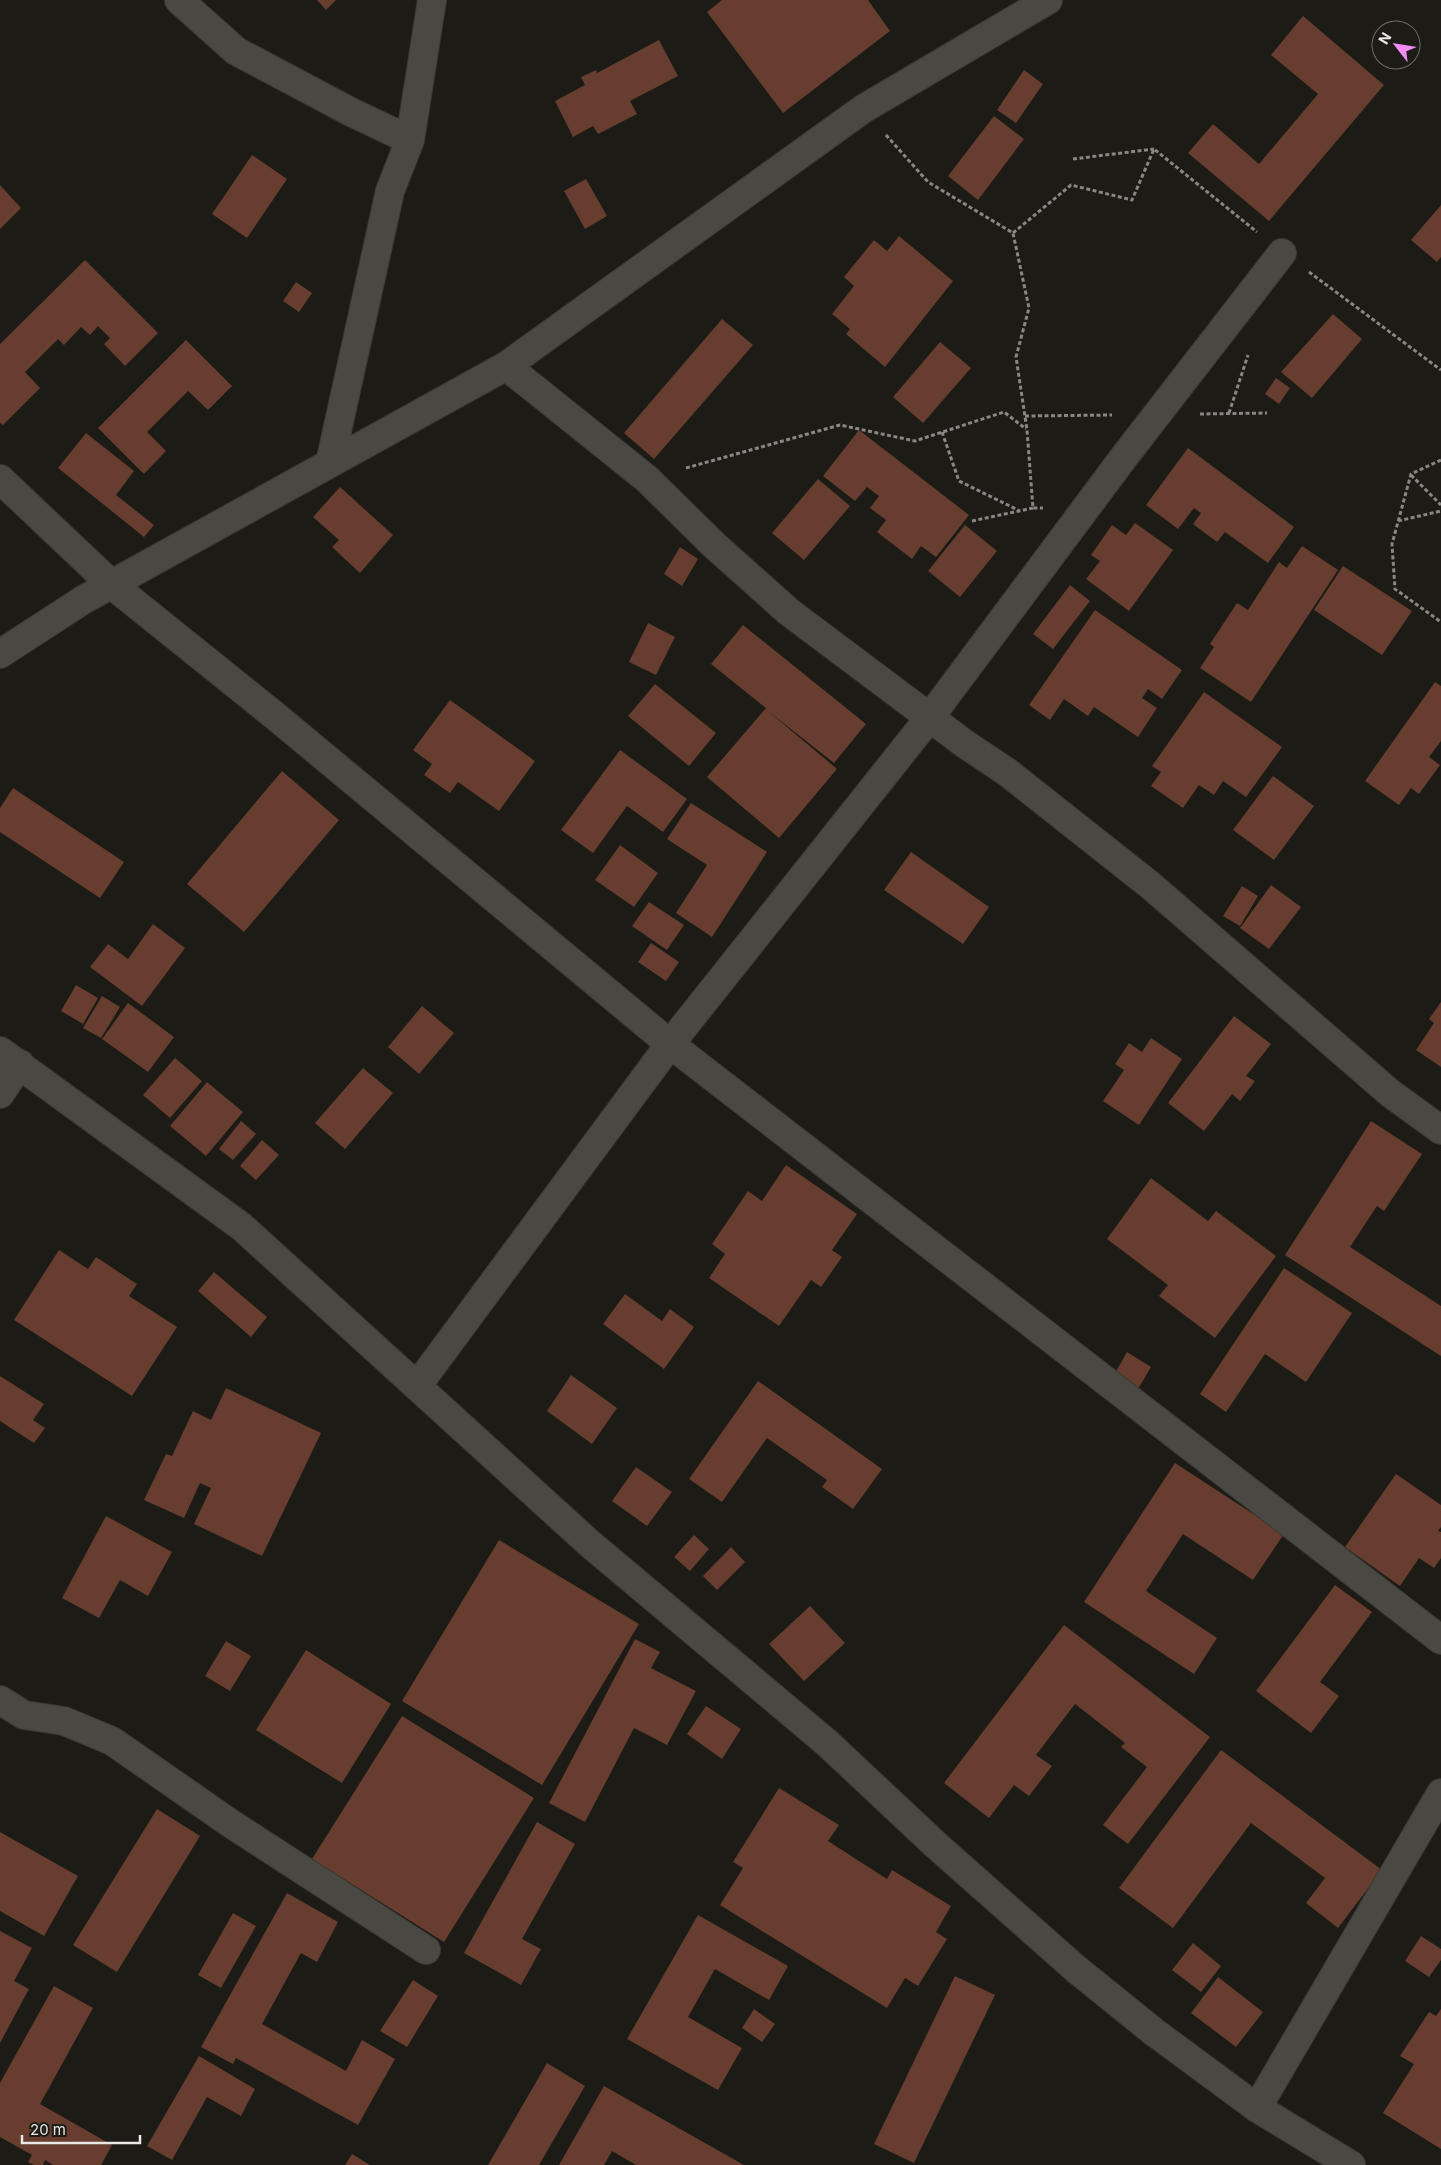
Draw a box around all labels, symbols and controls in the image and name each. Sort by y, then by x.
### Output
north arrow [1371,20,1421,70]
text: N [1374,29,1394,47]
scale bar [22,2112,140,2144]
text: 20 m [30,2120,66,2139]

